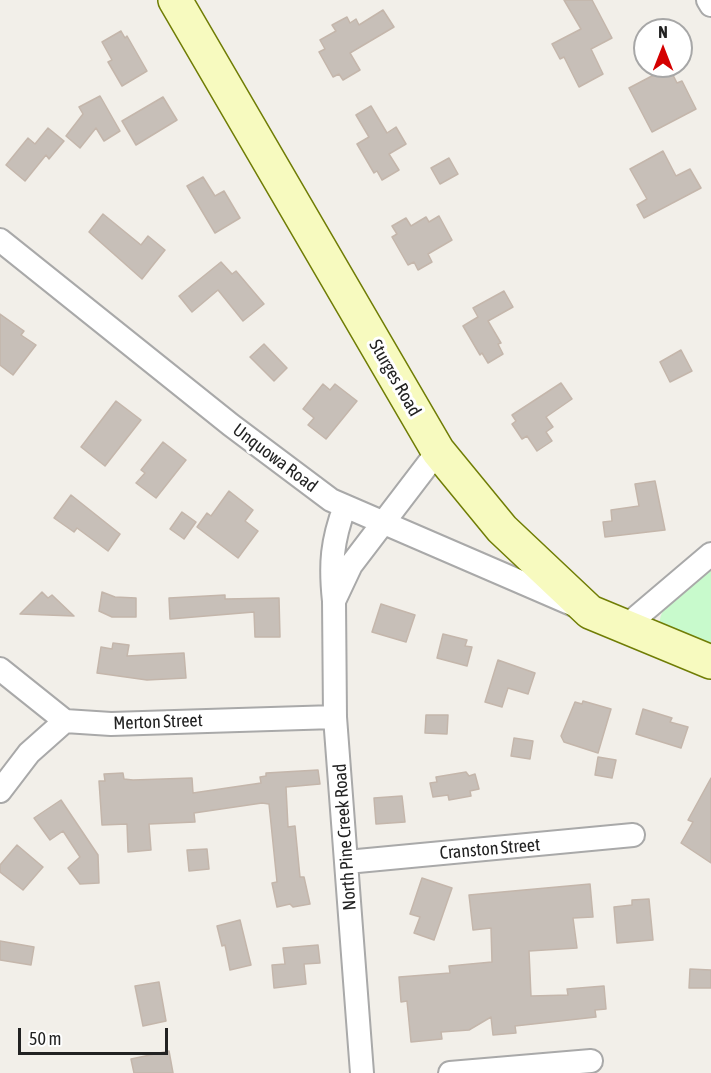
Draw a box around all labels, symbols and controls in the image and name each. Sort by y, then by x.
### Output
north arrow [633,18,693,78]
text: N [658,23,668,41]
street label: Sturges Road [364,336,426,420]
street label: Unquowa Road [228,419,322,497]
street label: Merton Street [113,710,203,734]
street label: North Pine Creek Road [329,763,361,911]
street label: Cranston Street [439,834,541,864]
scale bar [21,1016,171,1054]
text: 50 m [29,1028,61,1049]

